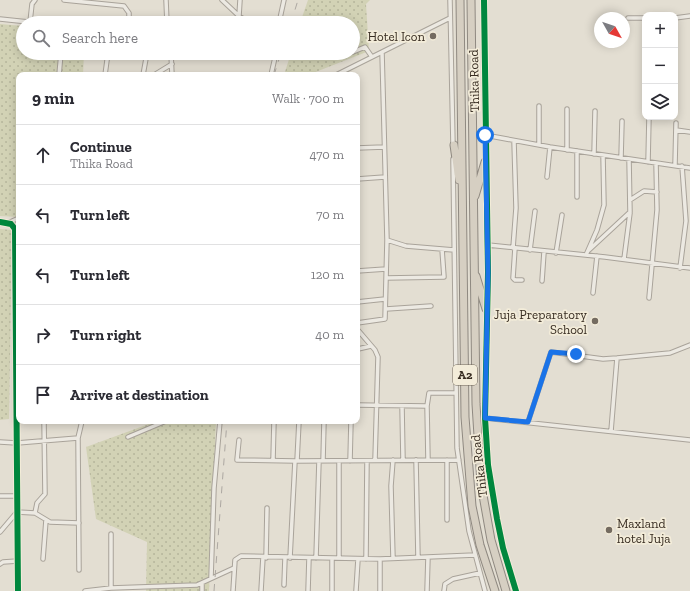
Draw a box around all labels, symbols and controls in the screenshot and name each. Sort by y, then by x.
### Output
north arrow [594,12,630,48]
map controls [642,12,678,120]
button: + [642,12,678,48]
search box [16,16,360,60]
icon: search [30,27,52,49]
text: Search here [62,29,138,47]
place label: Hotel Icon [367,29,426,44]
marker: Hotel Icon [428,31,438,41]
button: − [642,48,678,84]
street label: Thika Road [466,49,482,113]
button: layers [642,84,678,120]
text: 9 min [32,88,74,108]
text: Walk · 700 m [272,91,344,106]
route start [476,126,494,144]
text: Continue [70,138,132,156]
icon: ahead [32,144,54,166]
text: 470 m [309,147,344,162]
text: Thika Road [70,156,133,171]
icon: left [32,204,54,226]
text: Turn left [70,206,130,224]
text: 70 m [316,207,344,222]
icon: left [32,264,54,286]
text: Turn left [70,266,130,284]
text: 120 m [311,267,344,282]
place label: Juja Preparatory School [494,307,588,337]
marker: Juja Preparatory School [590,316,600,326]
icon: right [32,324,54,346]
text: Turn right [70,326,141,344]
text: 40 m [315,327,344,342]
route end [567,345,585,363]
road number: A2 [453,365,477,385]
icon: arrive [32,384,54,406]
text: Arrive at destination [70,386,209,404]
street label: Thika Road [468,434,490,498]
place label: Maxland hotel Juja [617,516,671,547]
marker: Maxland hotel Juja [604,525,614,535]

